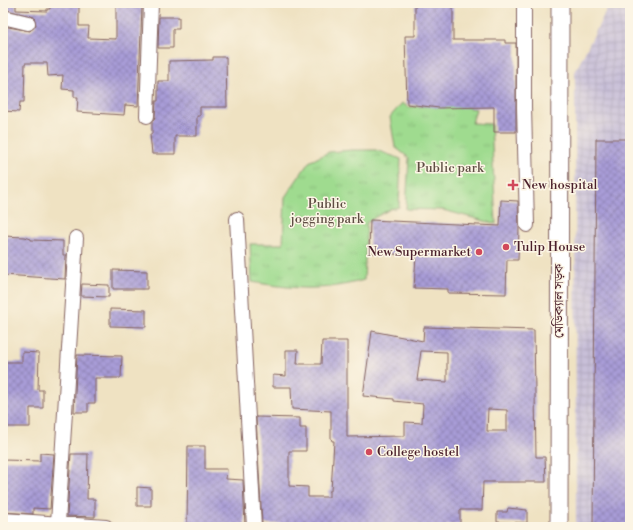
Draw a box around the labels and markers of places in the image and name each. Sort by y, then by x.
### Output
place label: New hospital [522,177,597,193]
marker: New hospital [507,179,519,191]
place label: Tulip House [514,239,586,255]
marker: Tulip House [501,242,511,252]
place label: New Supermarket [367,244,471,260]
marker: New Supermarket [474,247,484,257]
place label: College hostel [377,444,459,460]
marker: College hostel [364,447,374,457]

